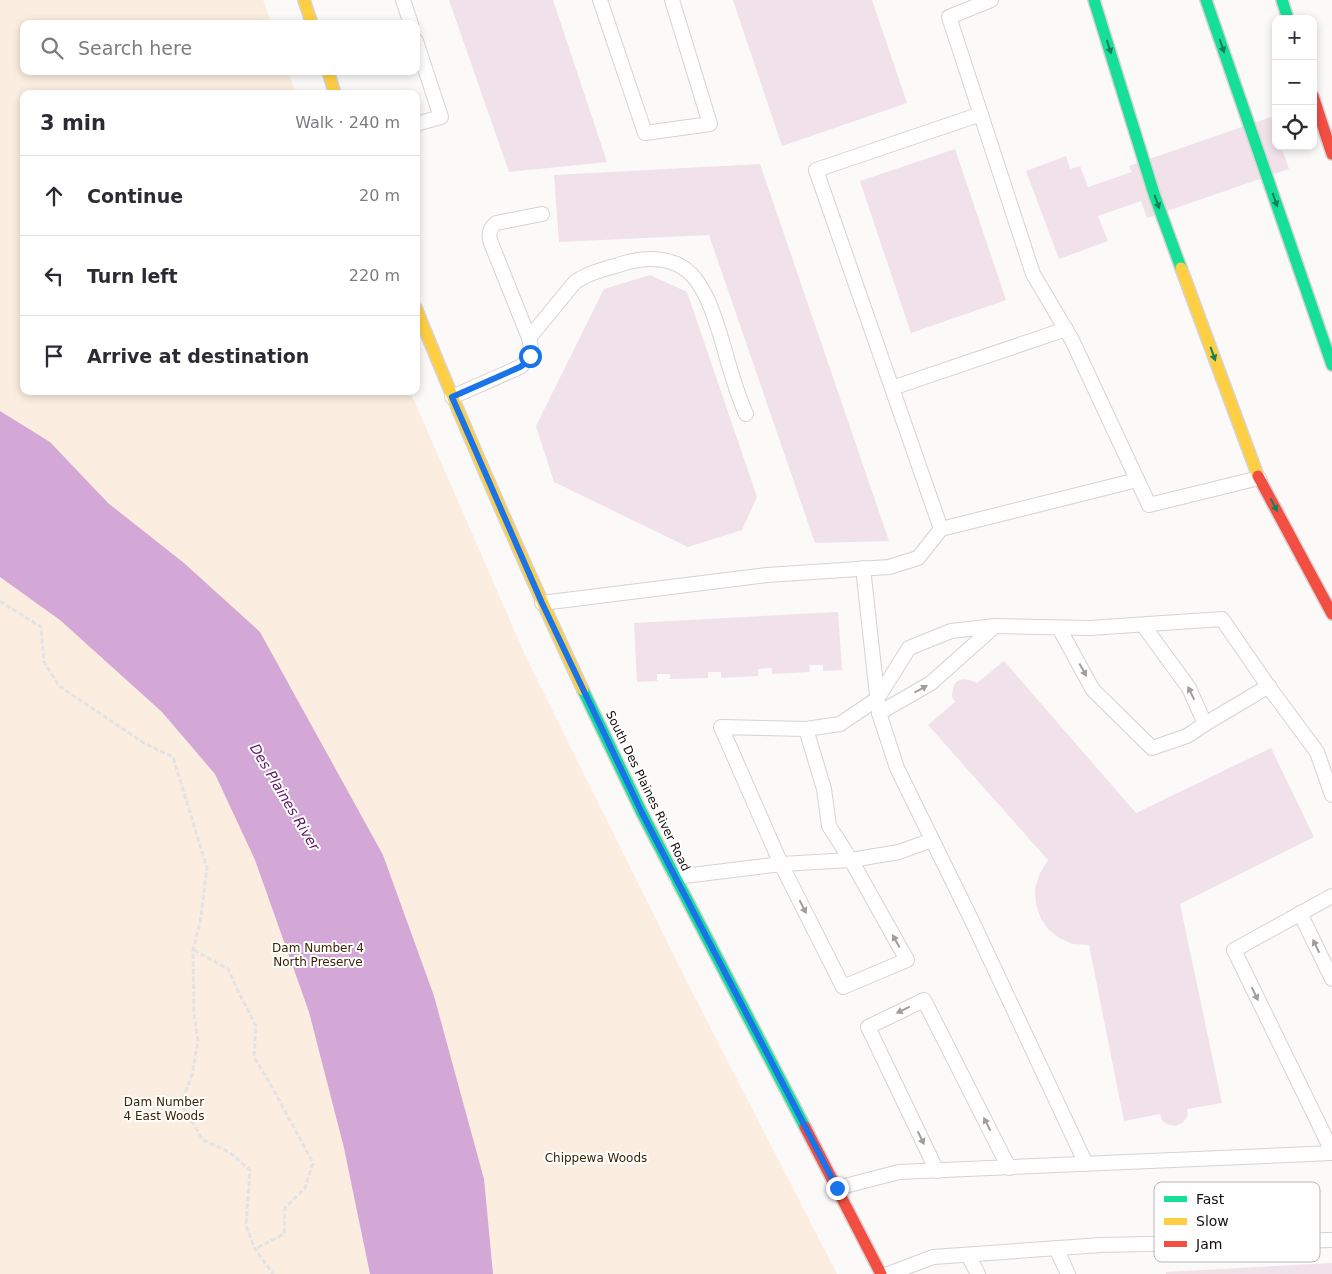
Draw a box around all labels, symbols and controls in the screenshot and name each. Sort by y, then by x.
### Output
map controls [1272,15,1317,150]
button: + [1272,15,1317,60]
search box [20,20,420,75]
icon: search [38,34,66,62]
text: Search here [78,37,192,59]
one-way arrow [1105,39,1113,54]
one-way arrow [1218,39,1226,54]
button: − [1272,60,1317,105]
button: locate [1272,105,1317,150]
text: 3 min [40,111,106,135]
text: Walk · 240 m [295,113,400,132]
icon: ahead [40,182,68,210]
text: Continue [87,185,183,207]
text: 20 m [359,186,400,205]
one-way arrow [1272,192,1280,207]
one-way arrow [1153,195,1161,210]
icon: left [40,262,68,290]
text: Turn left [87,265,178,287]
text: 220 m [349,266,400,285]
icon: arrive [40,342,68,370]
text: Arrive at destination [87,345,309,367]
route start [519,345,542,368]
one-way arrow [1209,347,1217,362]
one-way arrow [1269,498,1278,511]
one-way arrow [1079,663,1087,678]
one-way arrow [914,684,928,693]
one-way arrow [1187,685,1195,700]
street label: South Des Plaines River Road [603,709,693,873]
water label: Des Plaines River [247,741,324,854]
one-way arrow [799,900,807,914]
one-way arrow [892,934,900,949]
one-way arrow [1312,939,1320,953]
park label: Dam Number 4 North Preserve [272,941,364,969]
one-way arrow [1252,987,1260,1001]
one-way arrow [896,1006,910,1014]
park label: Dam Number 4 East Woods [124,1095,204,1123]
one-way arrow [983,1117,991,1131]
one-way arrow [917,1131,925,1145]
park label: Chippewa Woods [545,1151,647,1165]
route end [826,1177,849,1200]
legend [1154,1182,1320,1262]
text: Fast [1196,1191,1225,1207]
text: Slow [1196,1213,1229,1229]
text: Jam [1195,1236,1222,1252]

